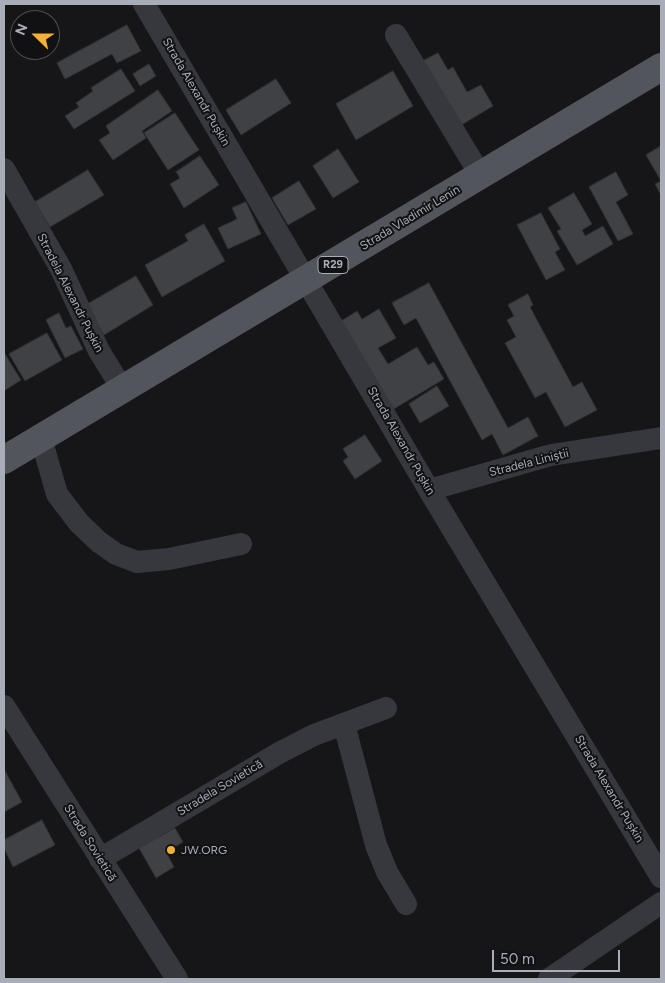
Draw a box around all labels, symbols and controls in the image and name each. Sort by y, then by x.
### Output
north arrow [10,10,60,60]
text: N [12,21,31,38]
street label: Strada Alexandr Pușkin [159,35,233,149]
street label: Strada Vladimir Lenin [357,182,463,254]
street label: Stradela Alexandr Pușkin [34,231,106,355]
road number: R29 [318,256,348,274]
street label: Strada Alexandr Pușkin [364,384,438,498]
street label: Stradela Liniștii [488,446,570,480]
street label: Strada Alexandr Pușkin [571,733,647,845]
street label: Stradela Sovietică [175,757,265,819]
street label: Strada Sovietică [61,802,119,884]
place label: JW.ORG [181,843,227,857]
marker: JW.ORG [165,844,177,856]
scale bar [495,940,622,972]
text: 50 m [500,950,535,968]

